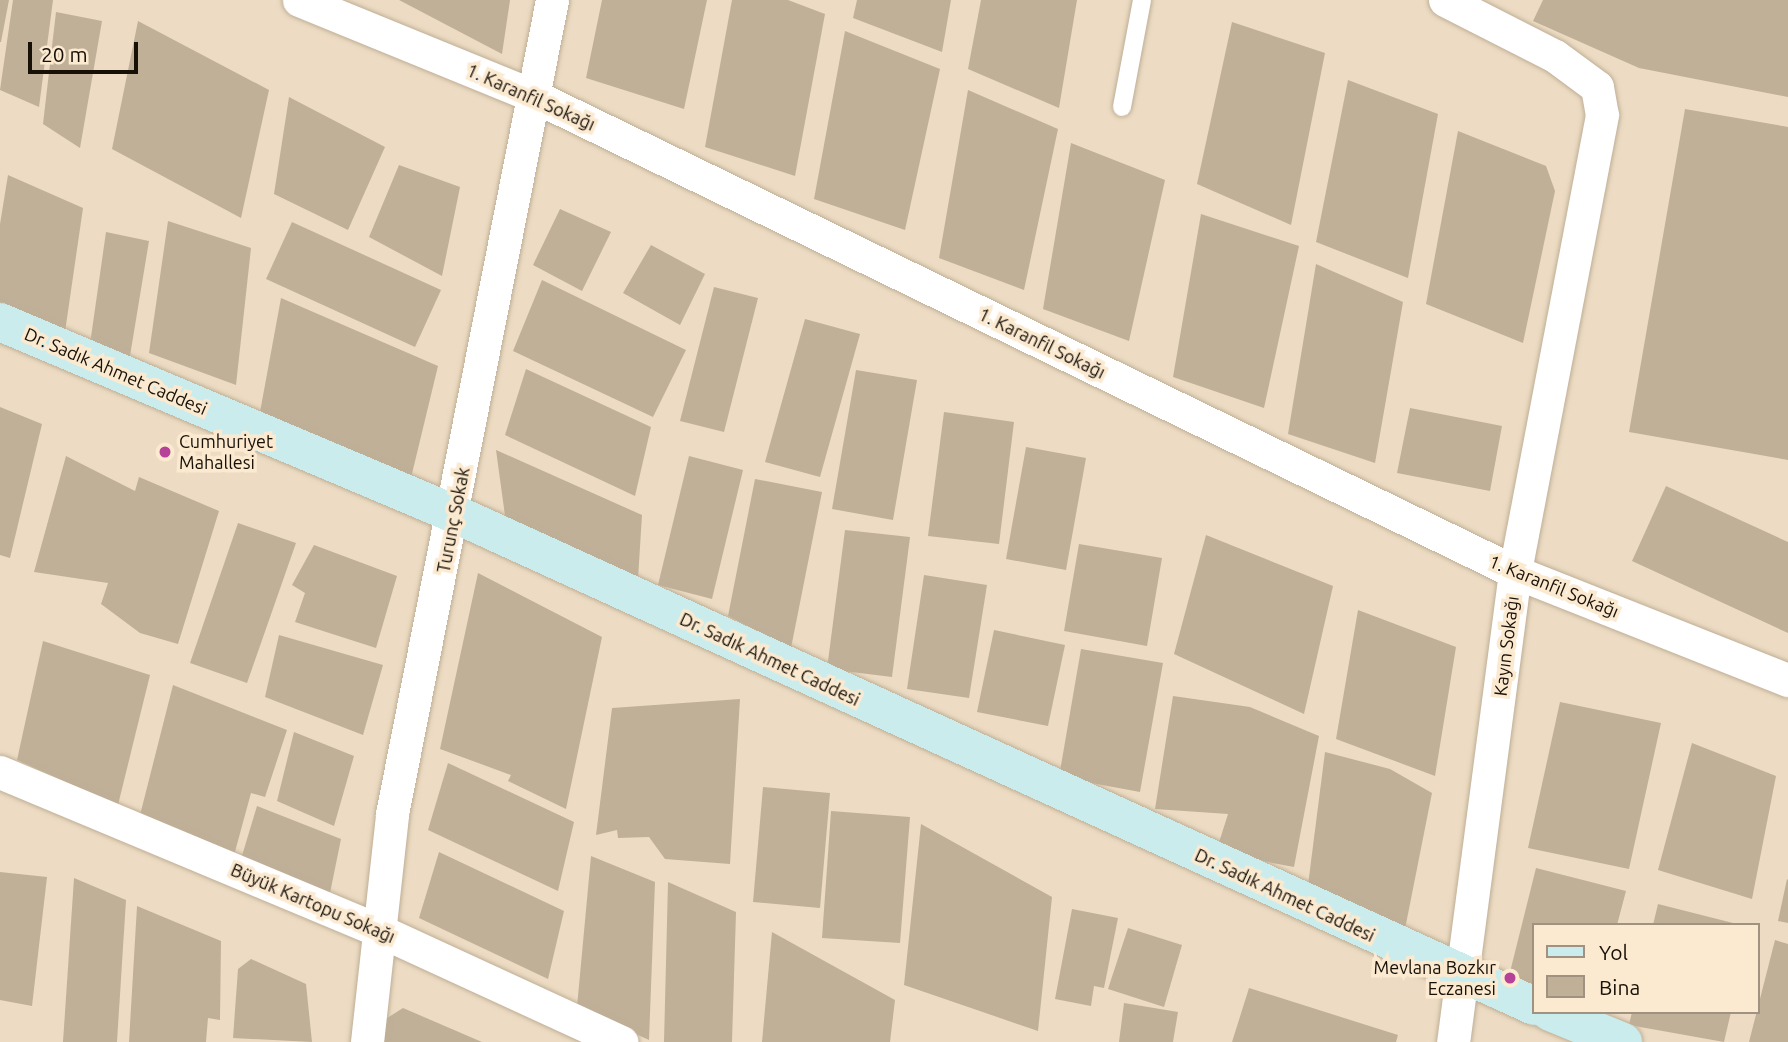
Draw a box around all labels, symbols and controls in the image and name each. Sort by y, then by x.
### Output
scale bar [32,28,142,72]
text: 20 m [41,42,88,66]
street label: 1. Karanfil Sokağı [463,59,599,135]
street label: 1. Karanfil Sokağı [975,303,1109,383]
street label: Dr. Sadık Ahmet Caddesi [21,323,211,419]
place label: Cumhuriyet Mahallesi [179,431,273,474]
marker: Cumhuriyet Mahallesi [157,444,173,460]
street label: Turunç Sokak [432,465,474,575]
street label: 1. Karanfil Sokağı [1486,550,1622,622]
street label: Kayın Sokağı [1489,595,1523,697]
street label: Dr. Sadık Ahmet Caddesi [677,608,863,710]
street label: Dr. Sadık Ahmet Caddesi [1192,844,1378,946]
street label: Büyük Kartopu Sokağı [228,859,398,947]
legend [1532,923,1760,1014]
text: Yol [1599,940,1628,964]
place label: Mevlana Bozkır Eczanesi [1374,957,1496,1000]
marker: Mevlana Bozkır Eczanesi [1502,970,1518,986]
text: Bina [1599,975,1640,999]

